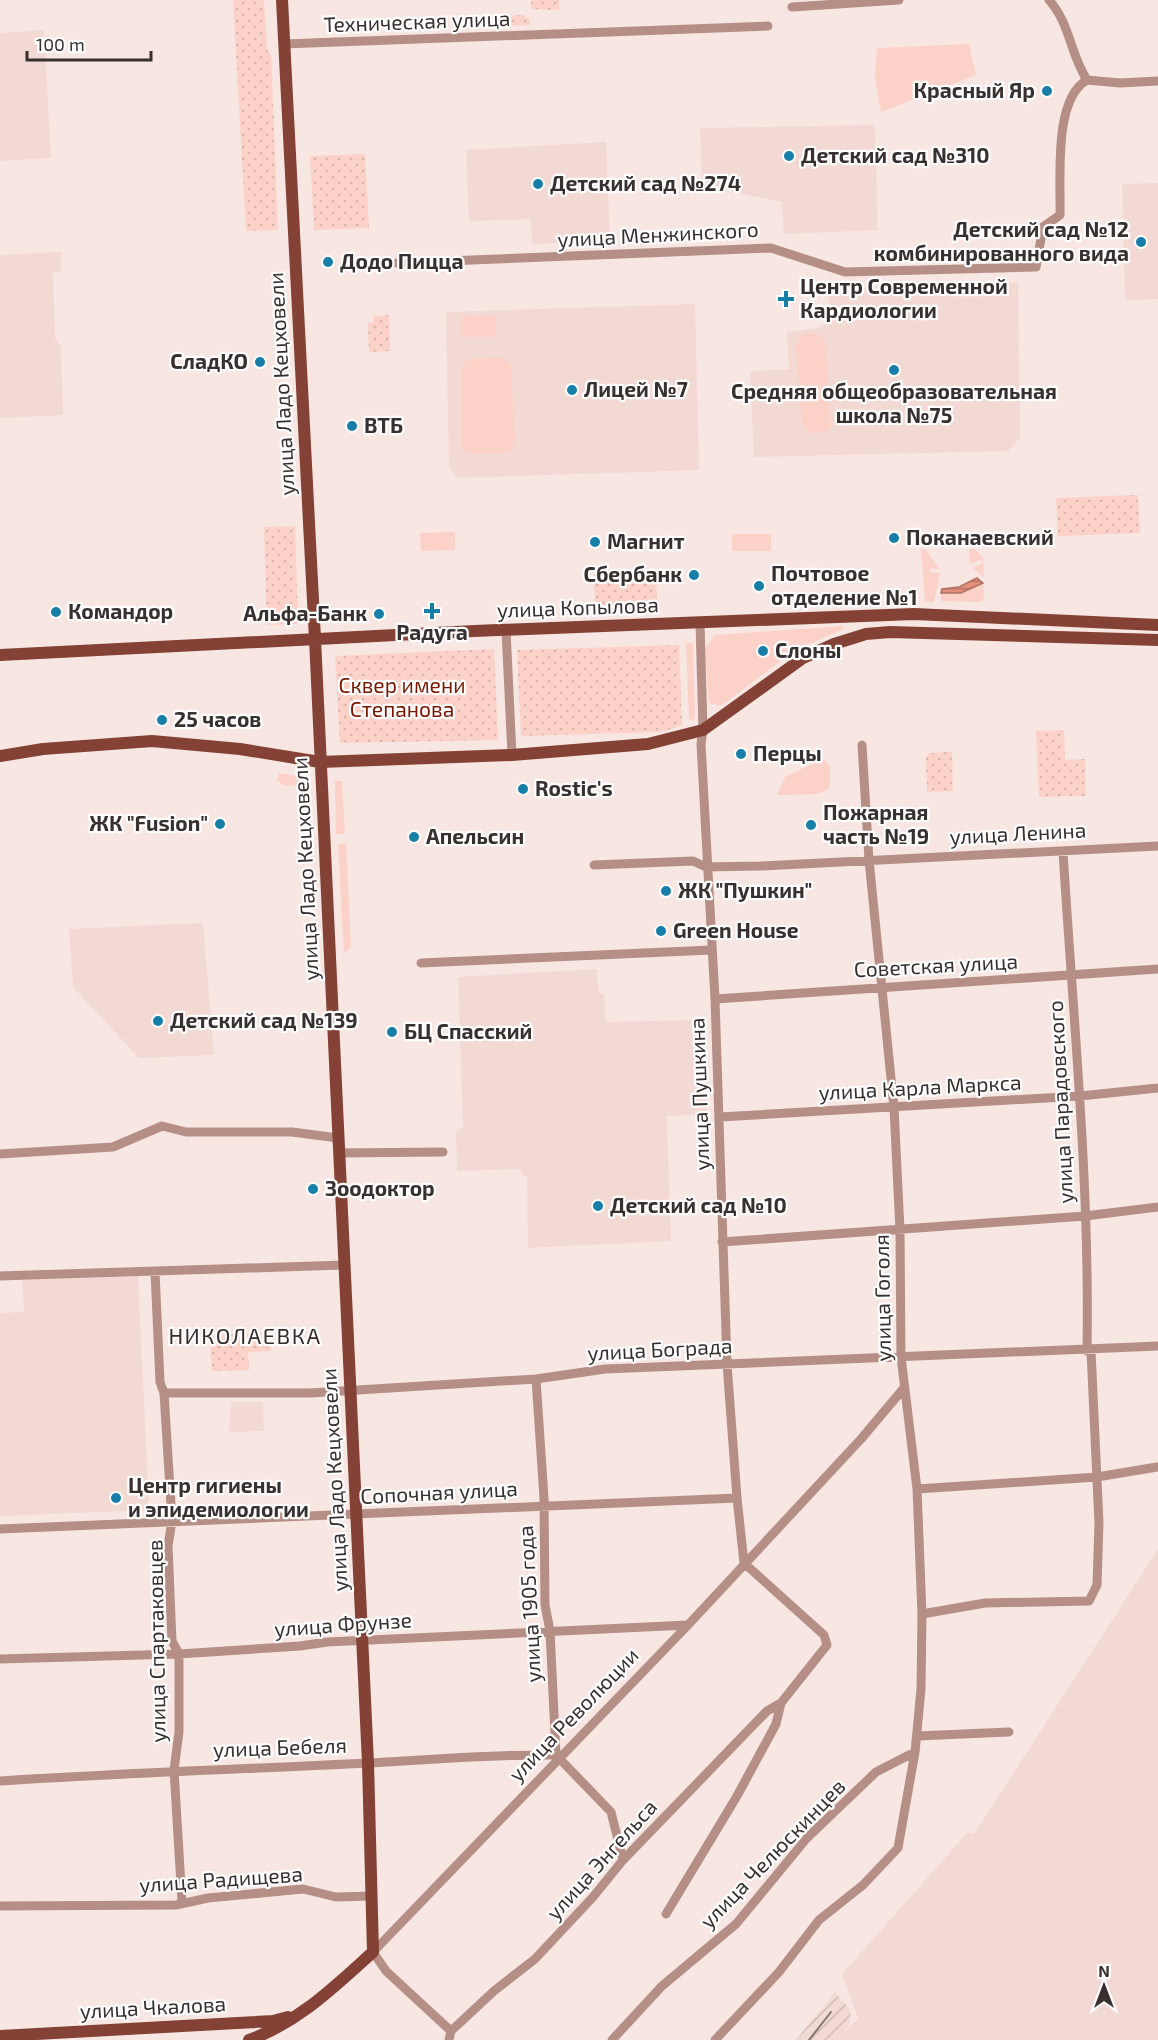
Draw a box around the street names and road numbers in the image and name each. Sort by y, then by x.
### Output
street label: Техническая улица [323,5,511,37]
street label: улица Менжинского [557,216,759,252]
street label: улица Ладо Кецховели [262,272,300,496]
street label: улица Копылова [497,591,659,623]
street label: улица Ладо Кецховели [286,757,324,981]
street label: улица Ленина [949,816,1087,850]
street label: Советская улица [853,948,1019,982]
street label: улица Парадовского [1042,1000,1078,1204]
street label: улица Пушкина [683,1017,715,1171]
street label: улица Карла Маркса [818,1069,1022,1105]
street label: улица Гоголя [868,1234,896,1362]
street label: улица Бограда [587,1332,733,1366]
street label: улица Ладо Кецховели [315,1368,353,1592]
street label: Сопочная улица [360,1475,518,1509]
street label: улица 1905 года [512,1525,546,1683]
street label: улица Спартаковцев [141,1539,171,1743]
street label: улица Фрунзе [273,1606,413,1642]
street label: улица Революции [503,1642,644,1787]
street label: улица Бебеля [213,1732,347,1762]
street label: улица Челюскинцев [694,1773,850,1933]
street label: улица Энгельса [540,1794,662,1925]
street label: улица Радищева [138,1860,304,1898]
street label: улица Чкалова [79,1990,227,2024]

